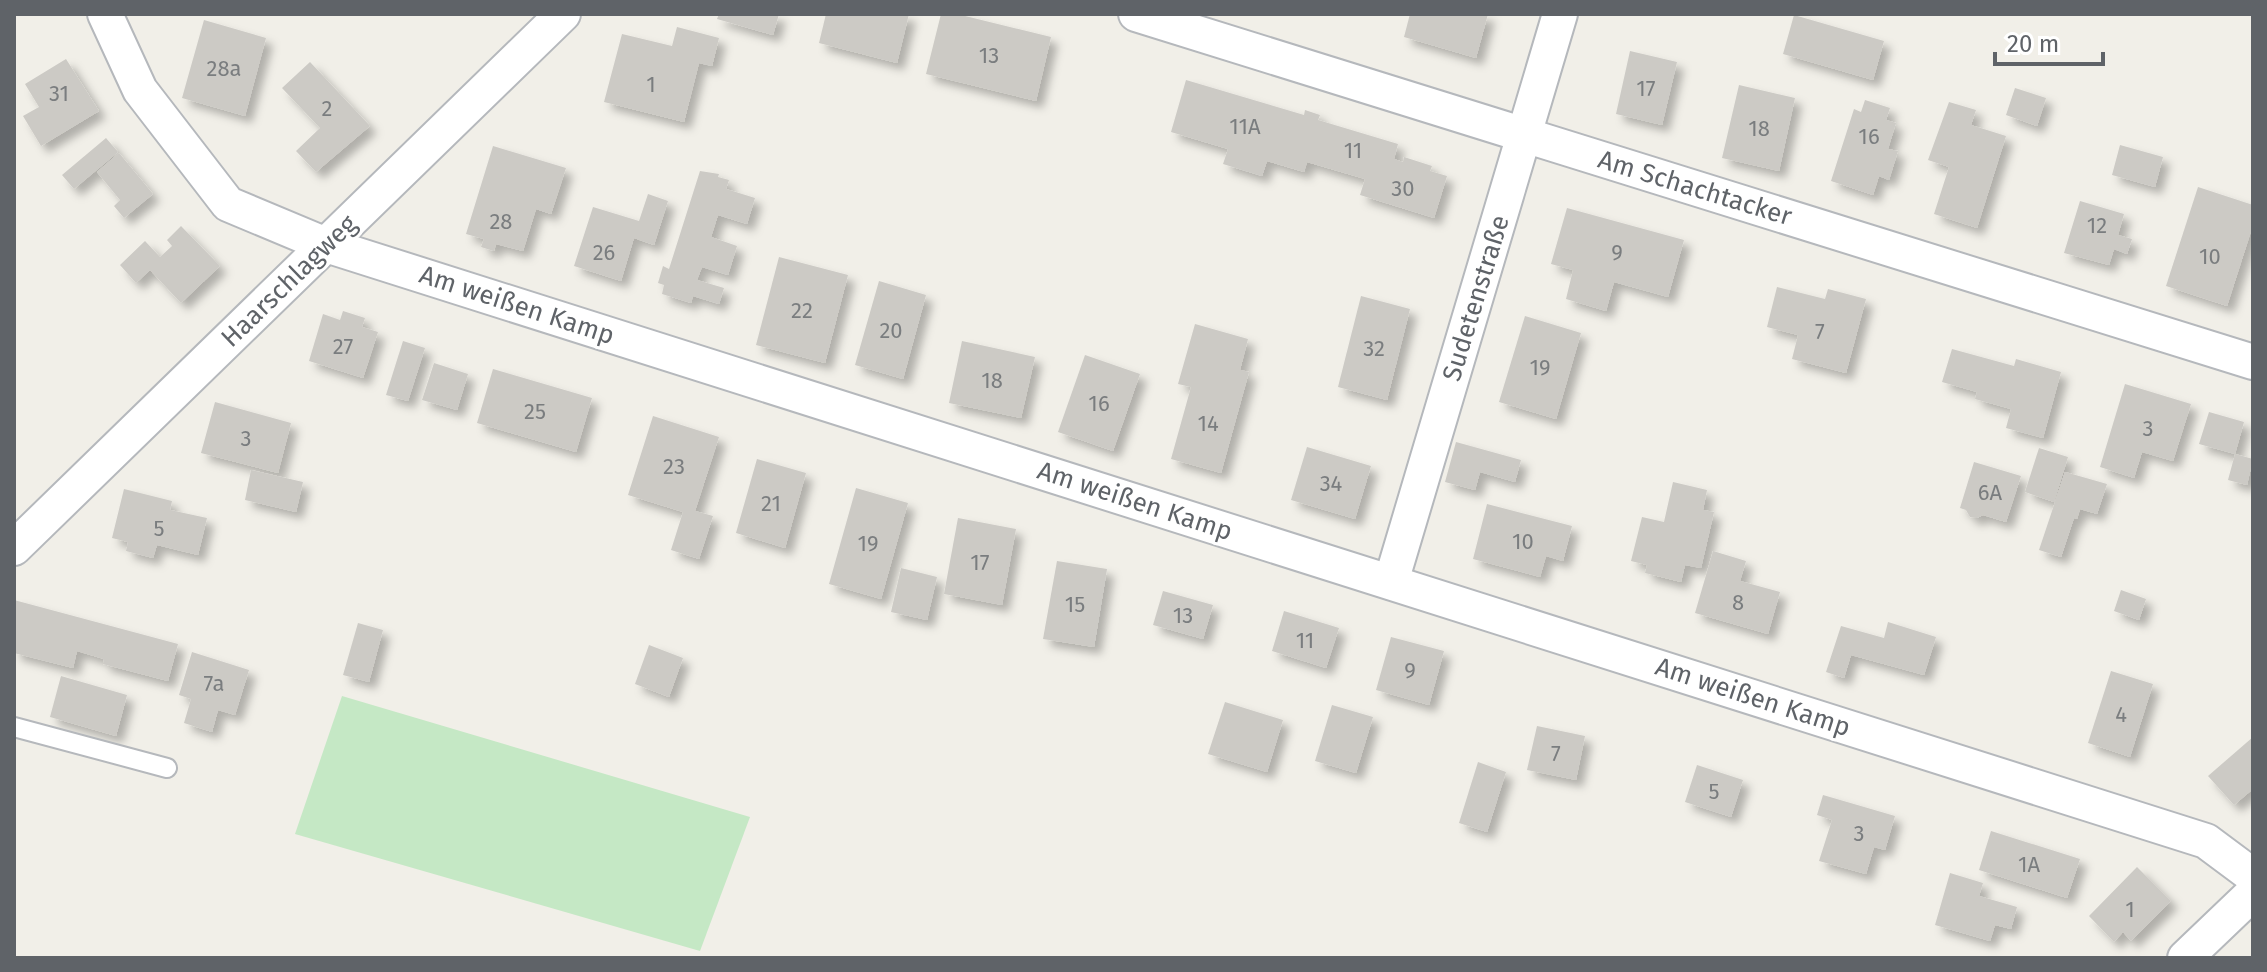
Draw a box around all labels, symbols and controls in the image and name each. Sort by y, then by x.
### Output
scale bar [1995,16,2103,66]
text: 20 m [2007,30,2059,58]
house number: 13 [979,42,999,69]
house number: 28a [207,55,241,82]
house number: 1 [646,71,656,98]
house number: 17 [1636,75,1656,102]
house number: 31 [49,80,69,107]
house number: 2 [322,95,332,122]
house number: 11A [1229,113,1261,140]
house number: 18 [1748,115,1770,142]
house number: 16 [1858,123,1880,150]
house number: 11 [1344,137,1362,164]
street label: Am Schachtacker [1594,144,1796,232]
house number: 30 [1391,175,1415,202]
street label: Haarschlagweg [215,208,364,353]
house number: 28 [489,208,513,235]
street label: Sudetenstraße [1436,211,1516,385]
house number: 12 [2087,212,2107,239]
house number: 26 [593,239,615,266]
house number: 9 [1611,239,1623,266]
house number: 10 [2199,243,2221,270]
street label: Am weißen Kamp [416,259,618,351]
house number: 22 [791,297,813,324]
house number: 20 [879,317,903,344]
house number: 7 [1815,318,1825,345]
house number: 27 [333,333,353,360]
house number: 32 [1363,335,1385,362]
house number: 19 [1529,354,1551,381]
house number: 18 [981,367,1003,394]
house number: 16 [1088,390,1110,417]
house number: 25 [524,398,546,425]
house number: 14 [1197,410,1219,437]
house number: 3 [2143,415,2153,442]
house number: 3 [241,425,251,452]
house number: 23 [663,453,685,480]
street label: Am weißen Kamp [1034,455,1236,547]
house number: 34 [1320,470,1343,497]
house number: 6A [1978,479,2003,506]
house number: 21 [761,490,781,517]
house number: 5 [153,515,165,542]
house number: 10 [1512,528,1534,555]
house number: 19 [857,530,879,557]
house number: 17 [970,549,990,576]
house number: 8 [1732,589,1744,616]
house number: 15 [1065,591,1085,618]
house number: 13 [1173,602,1193,629]
house number: 11 [1296,627,1314,654]
street label: Am weißen Kamp [1652,651,1854,743]
house number: 9 [1404,657,1416,684]
house number: 7a [203,670,225,697]
house number: 4 [2115,701,2127,728]
house number: 7 [1551,740,1561,767]
house number: 5 [1708,778,1720,805]
house number: 3 [1854,820,1864,847]
house number: 1A [2018,851,2040,878]
house number: 1 [2125,896,2135,923]

